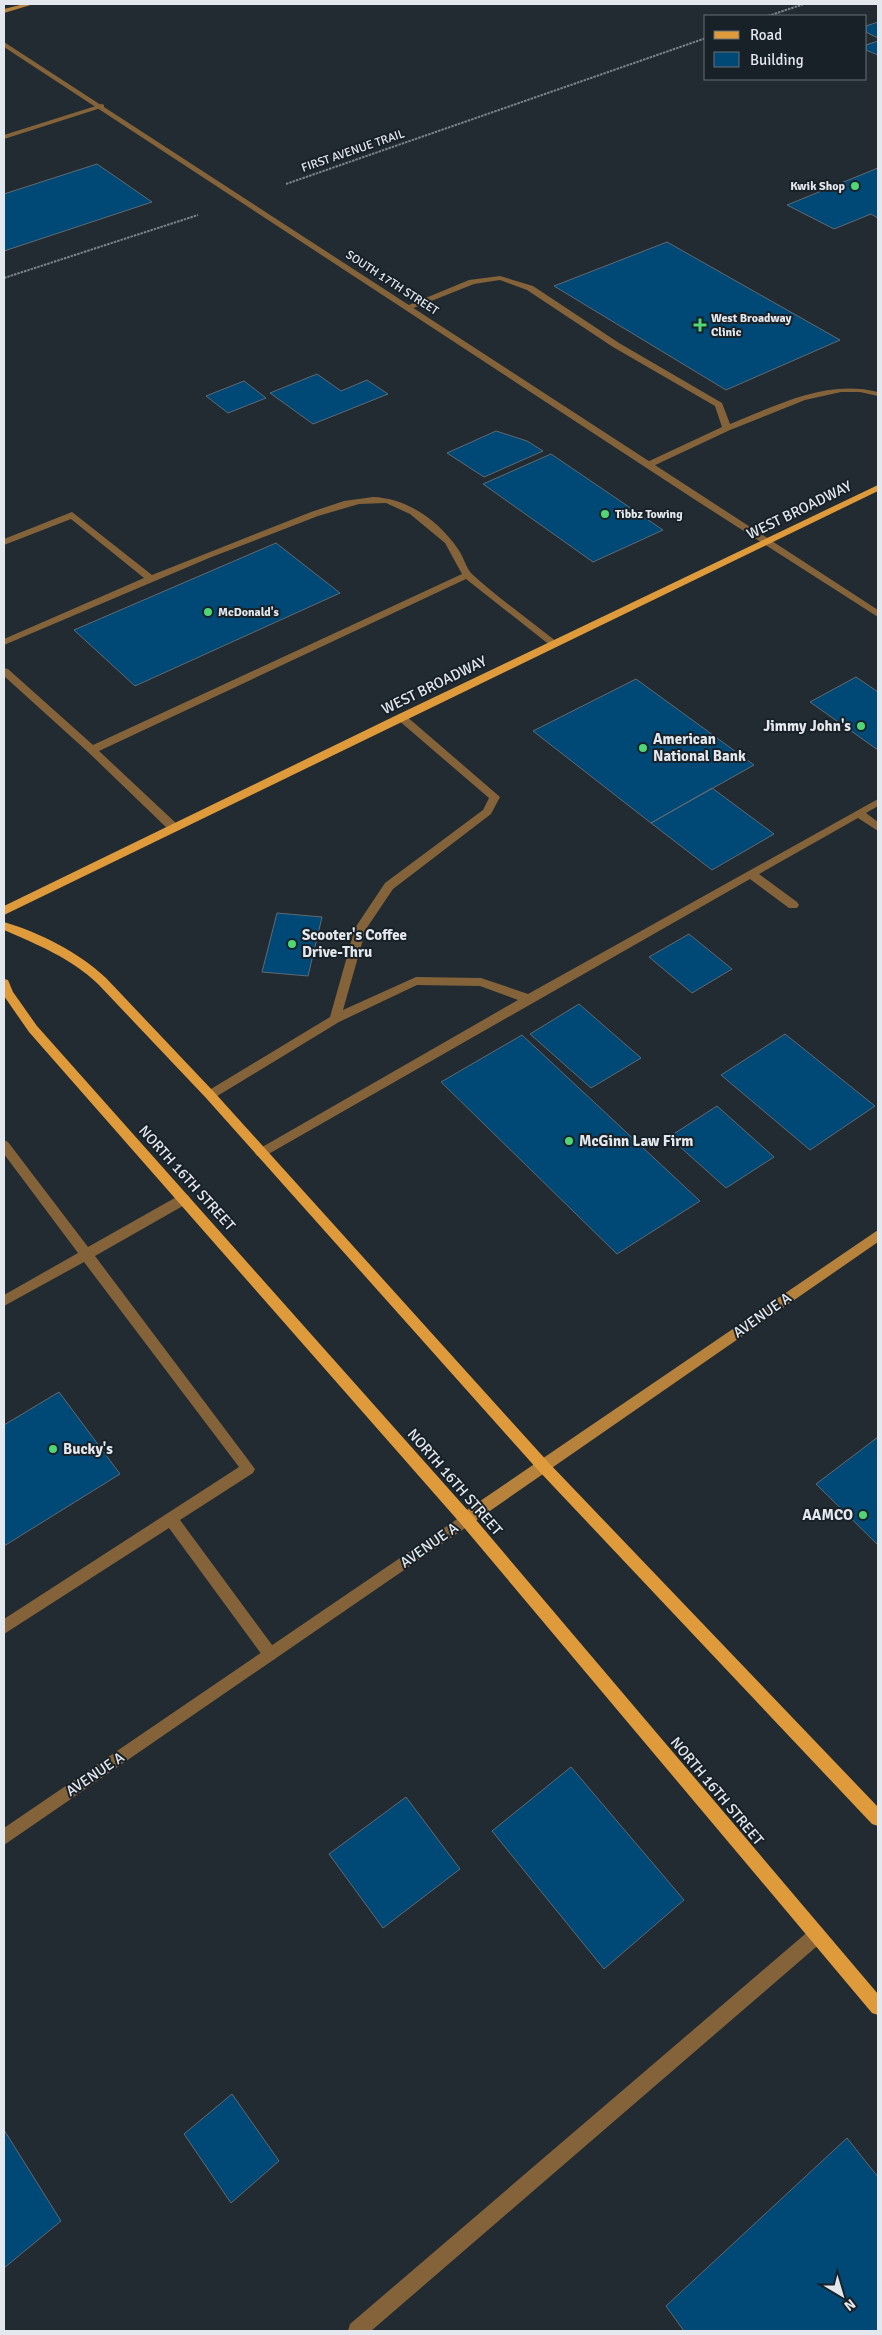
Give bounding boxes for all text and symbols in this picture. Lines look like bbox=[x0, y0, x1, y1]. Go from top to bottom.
legend bbox=[704, 15, 867, 80]
text: Road bbox=[750, 26, 782, 44]
text: Building bbox=[750, 51, 804, 69]
street label: FIRST AVENUE TRAIL bbox=[299, 126, 407, 176]
place label: Kwik Shop bbox=[790, 179, 846, 194]
marker: Kwik Shop bbox=[849, 180, 861, 192]
street label: SOUTH 17TH STREET bbox=[343, 247, 441, 319]
place label: West Broadway Clinic bbox=[711, 311, 792, 340]
marker: West Broadway Clinic bbox=[693, 318, 707, 332]
street label: WEST BROADWAY bbox=[744, 477, 855, 543]
place label: Tibbz Towing bbox=[615, 507, 683, 522]
marker: Tibbz Towing bbox=[599, 508, 611, 520]
place label: McDonald's bbox=[218, 605, 280, 620]
marker: McDonald's bbox=[202, 606, 214, 618]
street label: WEST BROADWAY bbox=[379, 652, 490, 718]
place label: Jimmy John's bbox=[763, 717, 851, 735]
marker: Jimmy John's bbox=[855, 720, 867, 732]
place label: American National Bank bbox=[653, 730, 746, 765]
marker: American National Bank bbox=[637, 742, 649, 754]
place label: Scooter's Coffee Drive-Thru bbox=[302, 926, 407, 961]
marker: Scooter's Coffee Drive-Thru bbox=[286, 938, 298, 950]
street label: NORTH 16TH STREET bbox=[135, 1122, 239, 1235]
place label: McGinn Law Firm bbox=[579, 1132, 693, 1150]
marker: McGinn Law Firm bbox=[563, 1135, 575, 1147]
street label: AVENUE A bbox=[730, 1288, 794, 1342]
street label: NORTH 16TH STREET bbox=[404, 1425, 507, 1539]
place label: Bucky's bbox=[63, 1440, 113, 1458]
marker: Bucky's bbox=[47, 1443, 59, 1455]
place label: AAMCO bbox=[802, 1506, 853, 1524]
marker: AAMCO bbox=[857, 1509, 869, 1521]
street label: AVENUE A bbox=[397, 1518, 461, 1572]
street label: NORTH 16TH STREET bbox=[667, 1733, 768, 1849]
street label: AVENUE A bbox=[62, 1748, 128, 1800]
north arrow bbox=[817, 2270, 867, 2320]
text: N bbox=[841, 2295, 859, 2315]

